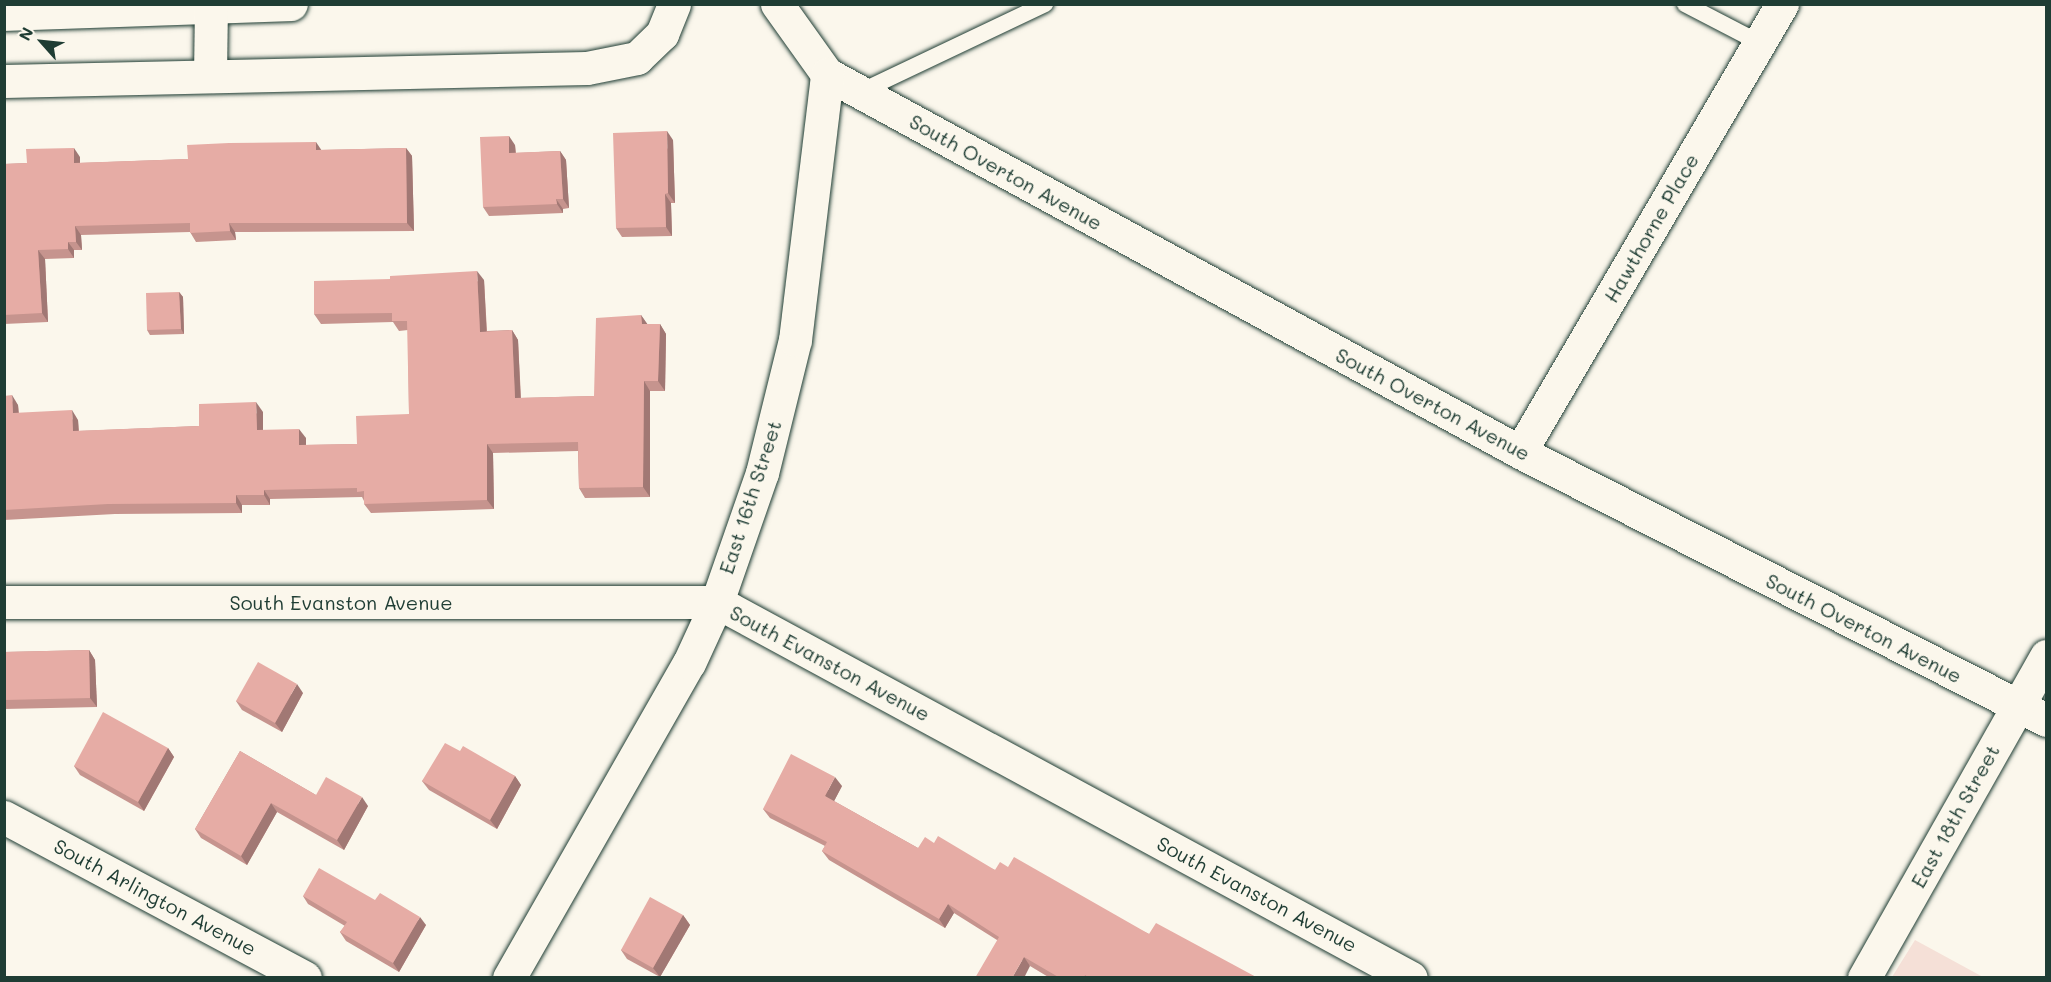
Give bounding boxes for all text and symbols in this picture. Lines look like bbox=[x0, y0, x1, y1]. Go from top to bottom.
north arrow bbox=[12, 12, 72, 72]
text: N bbox=[13, 23, 38, 44]
street label: South Overton Avenue bbox=[905, 109, 1107, 235]
street label: Hawthorne Place bbox=[1599, 149, 1703, 307]
street label: South Overton Avenue bbox=[1332, 343, 1534, 465]
street label: East 16th Street bbox=[714, 417, 786, 577]
street label: South Overton Avenue bbox=[1762, 568, 1966, 688]
street label: South Evanston Avenue bbox=[229, 590, 453, 614]
street label: South Evanston Avenue bbox=[726, 600, 934, 726]
street label: East 18th Street bbox=[1906, 740, 2004, 892]
street label: South Evanston Avenue bbox=[1153, 831, 1361, 957]
street label: South Arlington Avenue bbox=[50, 833, 260, 961]

